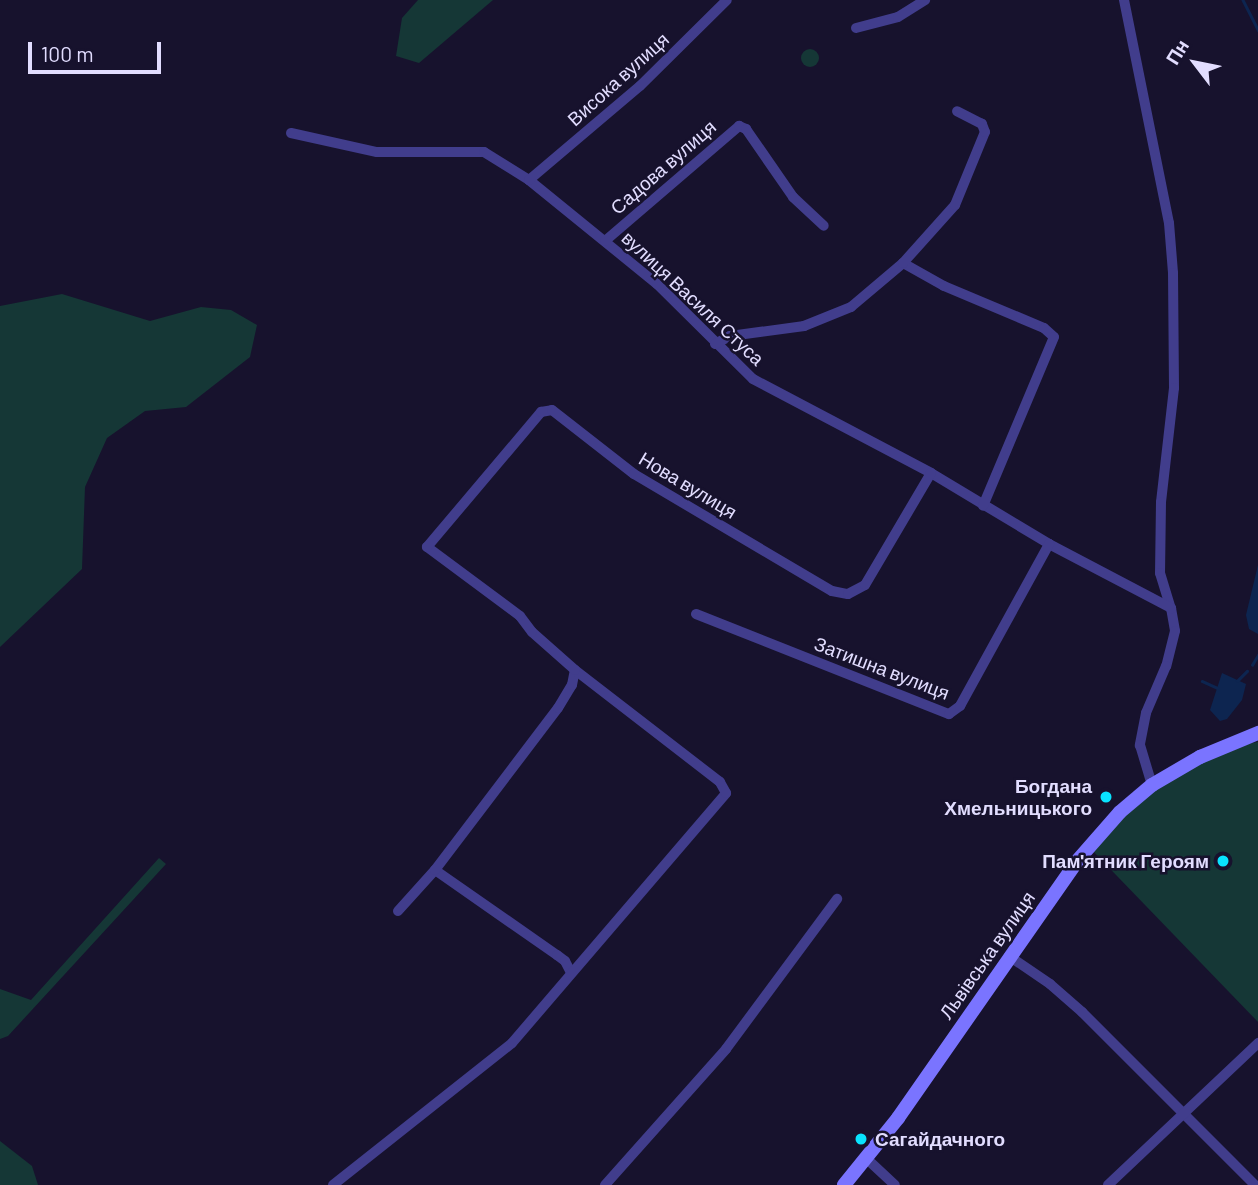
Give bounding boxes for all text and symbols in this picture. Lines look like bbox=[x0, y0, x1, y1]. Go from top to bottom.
scale bar bbox=[32, 28, 164, 72]
street label: Висока вулиця bbox=[563, 28, 673, 130]
north arrow bbox=[1160, 28, 1230, 98]
text: Пн bbox=[1160, 35, 1193, 68]
text: 100 m bbox=[41, 41, 94, 66]
street label: Садова вулиця bbox=[606, 115, 720, 219]
street label: вулиця Василя Стуса bbox=[617, 226, 769, 370]
street label: Нова вулиця bbox=[635, 447, 741, 523]
street label: Затишна вулиця bbox=[811, 632, 953, 704]
place label: Богдана Хмельницького bbox=[944, 775, 1092, 819]
marker: Богдана Хмельницького bbox=[1098, 789, 1114, 805]
place label: Пам'ятник Героям bbox=[1042, 850, 1209, 872]
marker: Пам'ятник Героям bbox=[1215, 853, 1231, 869]
street label: Львівська вулиця bbox=[934, 887, 1040, 1023]
place label: Сагайдачного bbox=[875, 1128, 1005, 1150]
marker: Сагайдачного bbox=[853, 1131, 869, 1147]

